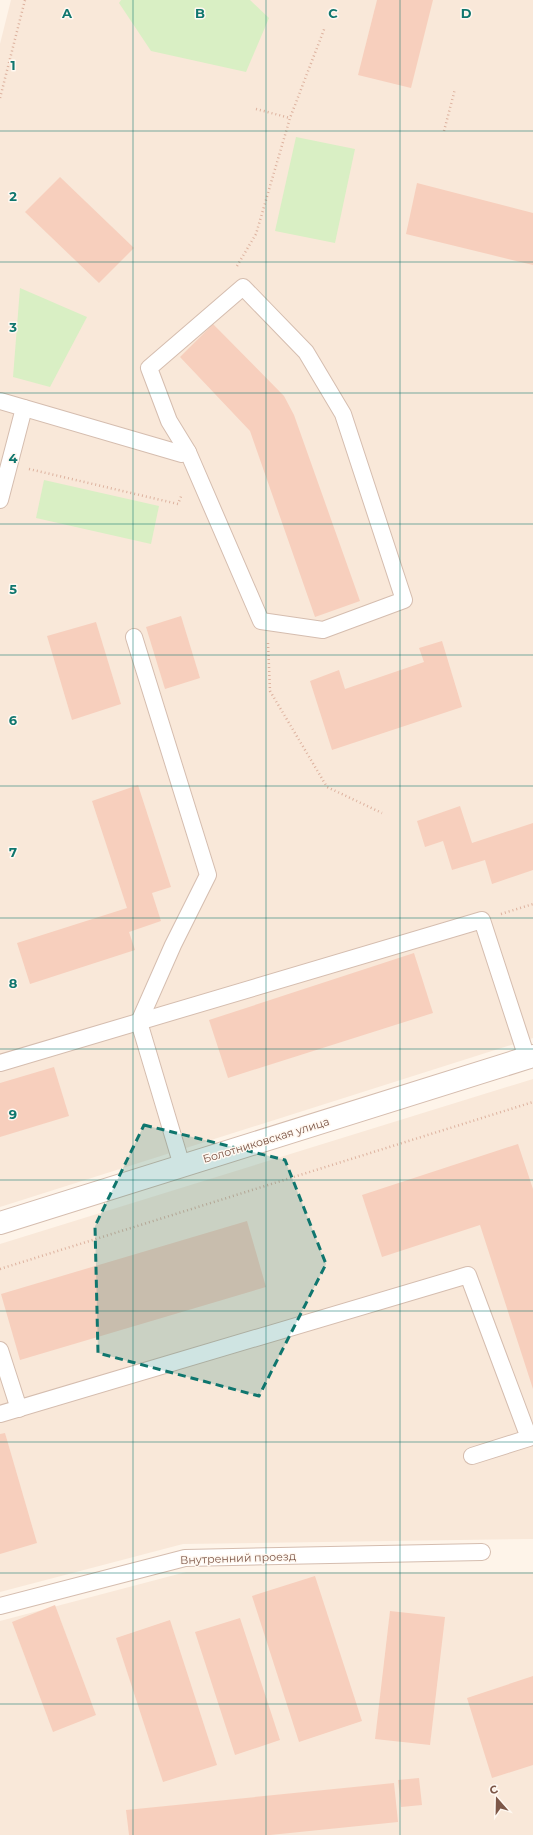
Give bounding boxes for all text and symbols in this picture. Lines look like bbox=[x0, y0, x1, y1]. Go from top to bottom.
text: A bbox=[61, 5, 73, 21]
text: B bbox=[195, 5, 205, 21]
text: C bbox=[328, 5, 338, 21]
text: D bbox=[461, 5, 472, 21]
text: 1 bbox=[10, 57, 16, 73]
text: 2 bbox=[9, 188, 17, 204]
text: 3 bbox=[8, 319, 17, 335]
text: 4 bbox=[9, 450, 18, 466]
text: 5 bbox=[9, 581, 17, 597]
text: 6 bbox=[9, 712, 18, 728]
text: 7 bbox=[9, 844, 17, 860]
text: 8 bbox=[9, 975, 18, 991]
text: 9 bbox=[9, 1106, 17, 1122]
street label: Болотниковская улица bbox=[201, 1114, 331, 1166]
street label: Внутренний проезд bbox=[180, 1549, 296, 1567]
north arrow bbox=[477, 1779, 517, 1819]
text: С bbox=[487, 1782, 500, 1798]

